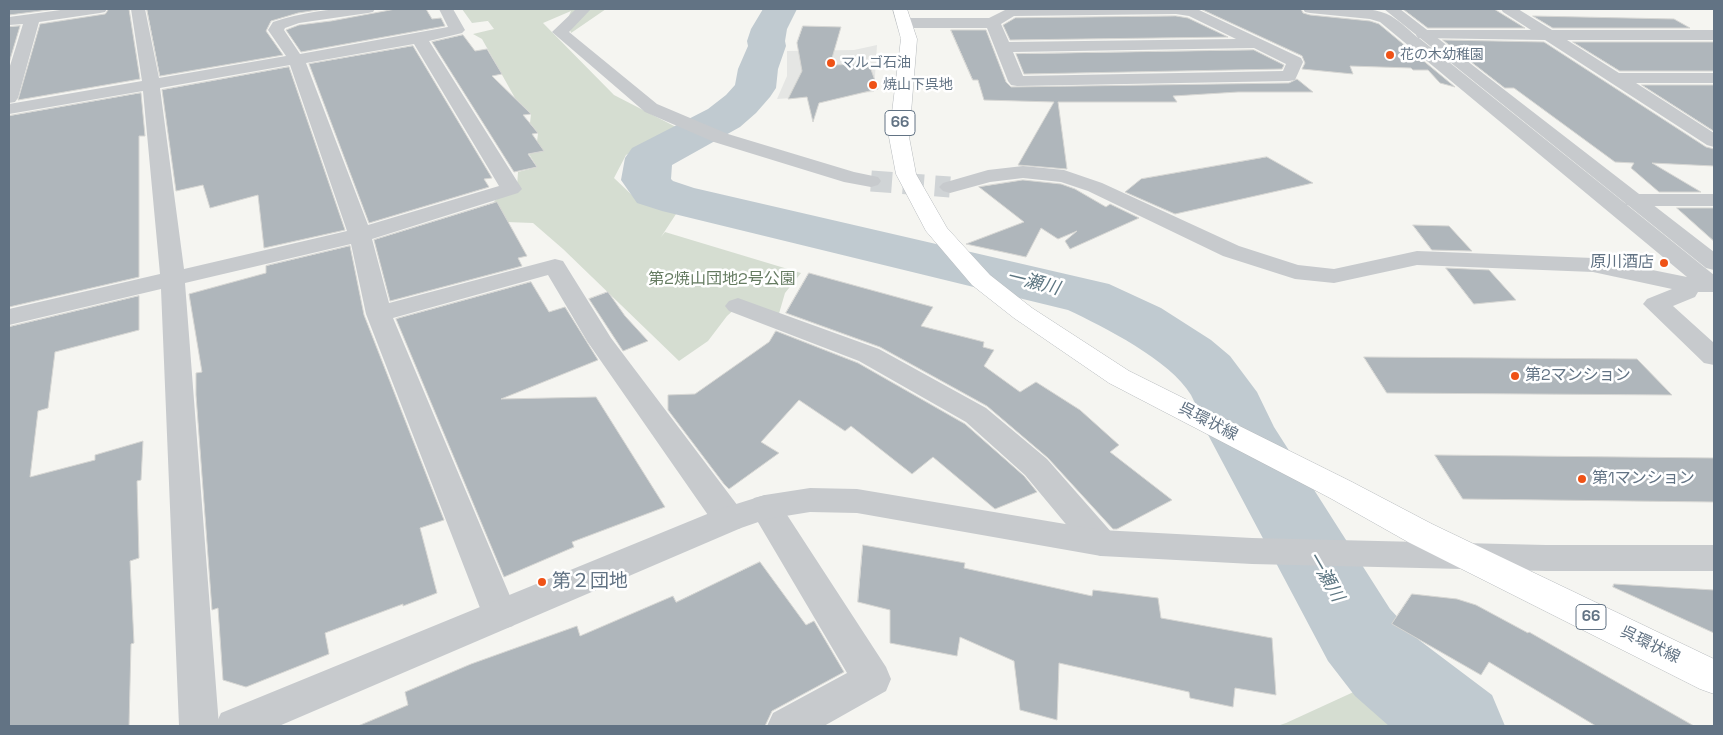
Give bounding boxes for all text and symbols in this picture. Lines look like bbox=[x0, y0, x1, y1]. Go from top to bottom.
place label: 花の木幼稚園 bbox=[1400, 47, 1484, 63]
marker: 花の木幼稚園 bbox=[1384, 49, 1396, 61]
place label: マルゴ石油 bbox=[841, 55, 911, 71]
marker: マルゴ石油 bbox=[825, 57, 837, 69]
place label: 焼山下呉地 bbox=[883, 77, 953, 93]
marker: 焼山下呉地 bbox=[867, 79, 879, 91]
road number: 66 bbox=[885, 110, 915, 136]
place label: 原川酒店 bbox=[1590, 253, 1654, 273]
marker: 原川酒店 bbox=[1658, 257, 1670, 269]
water label: 一瀬川 bbox=[1004, 266, 1062, 300]
park label: 第2焼山団地2号公園 bbox=[648, 270, 796, 290]
place label: 第2マンション bbox=[1525, 366, 1631, 386]
marker: 第2マンション bbox=[1509, 370, 1521, 382]
street label: 呉環状線 bbox=[1175, 399, 1241, 445]
place label: 第1マンション bbox=[1592, 469, 1695, 489]
marker: 第1マンション bbox=[1576, 473, 1588, 485]
water label: 一瀬川 bbox=[1302, 548, 1348, 606]
place label: 第２団地 bbox=[552, 571, 628, 593]
marker: 第２団地 bbox=[536, 576, 548, 588]
road number: 66 bbox=[1576, 604, 1606, 630]
street label: 呉環状線 bbox=[1617, 622, 1683, 668]

